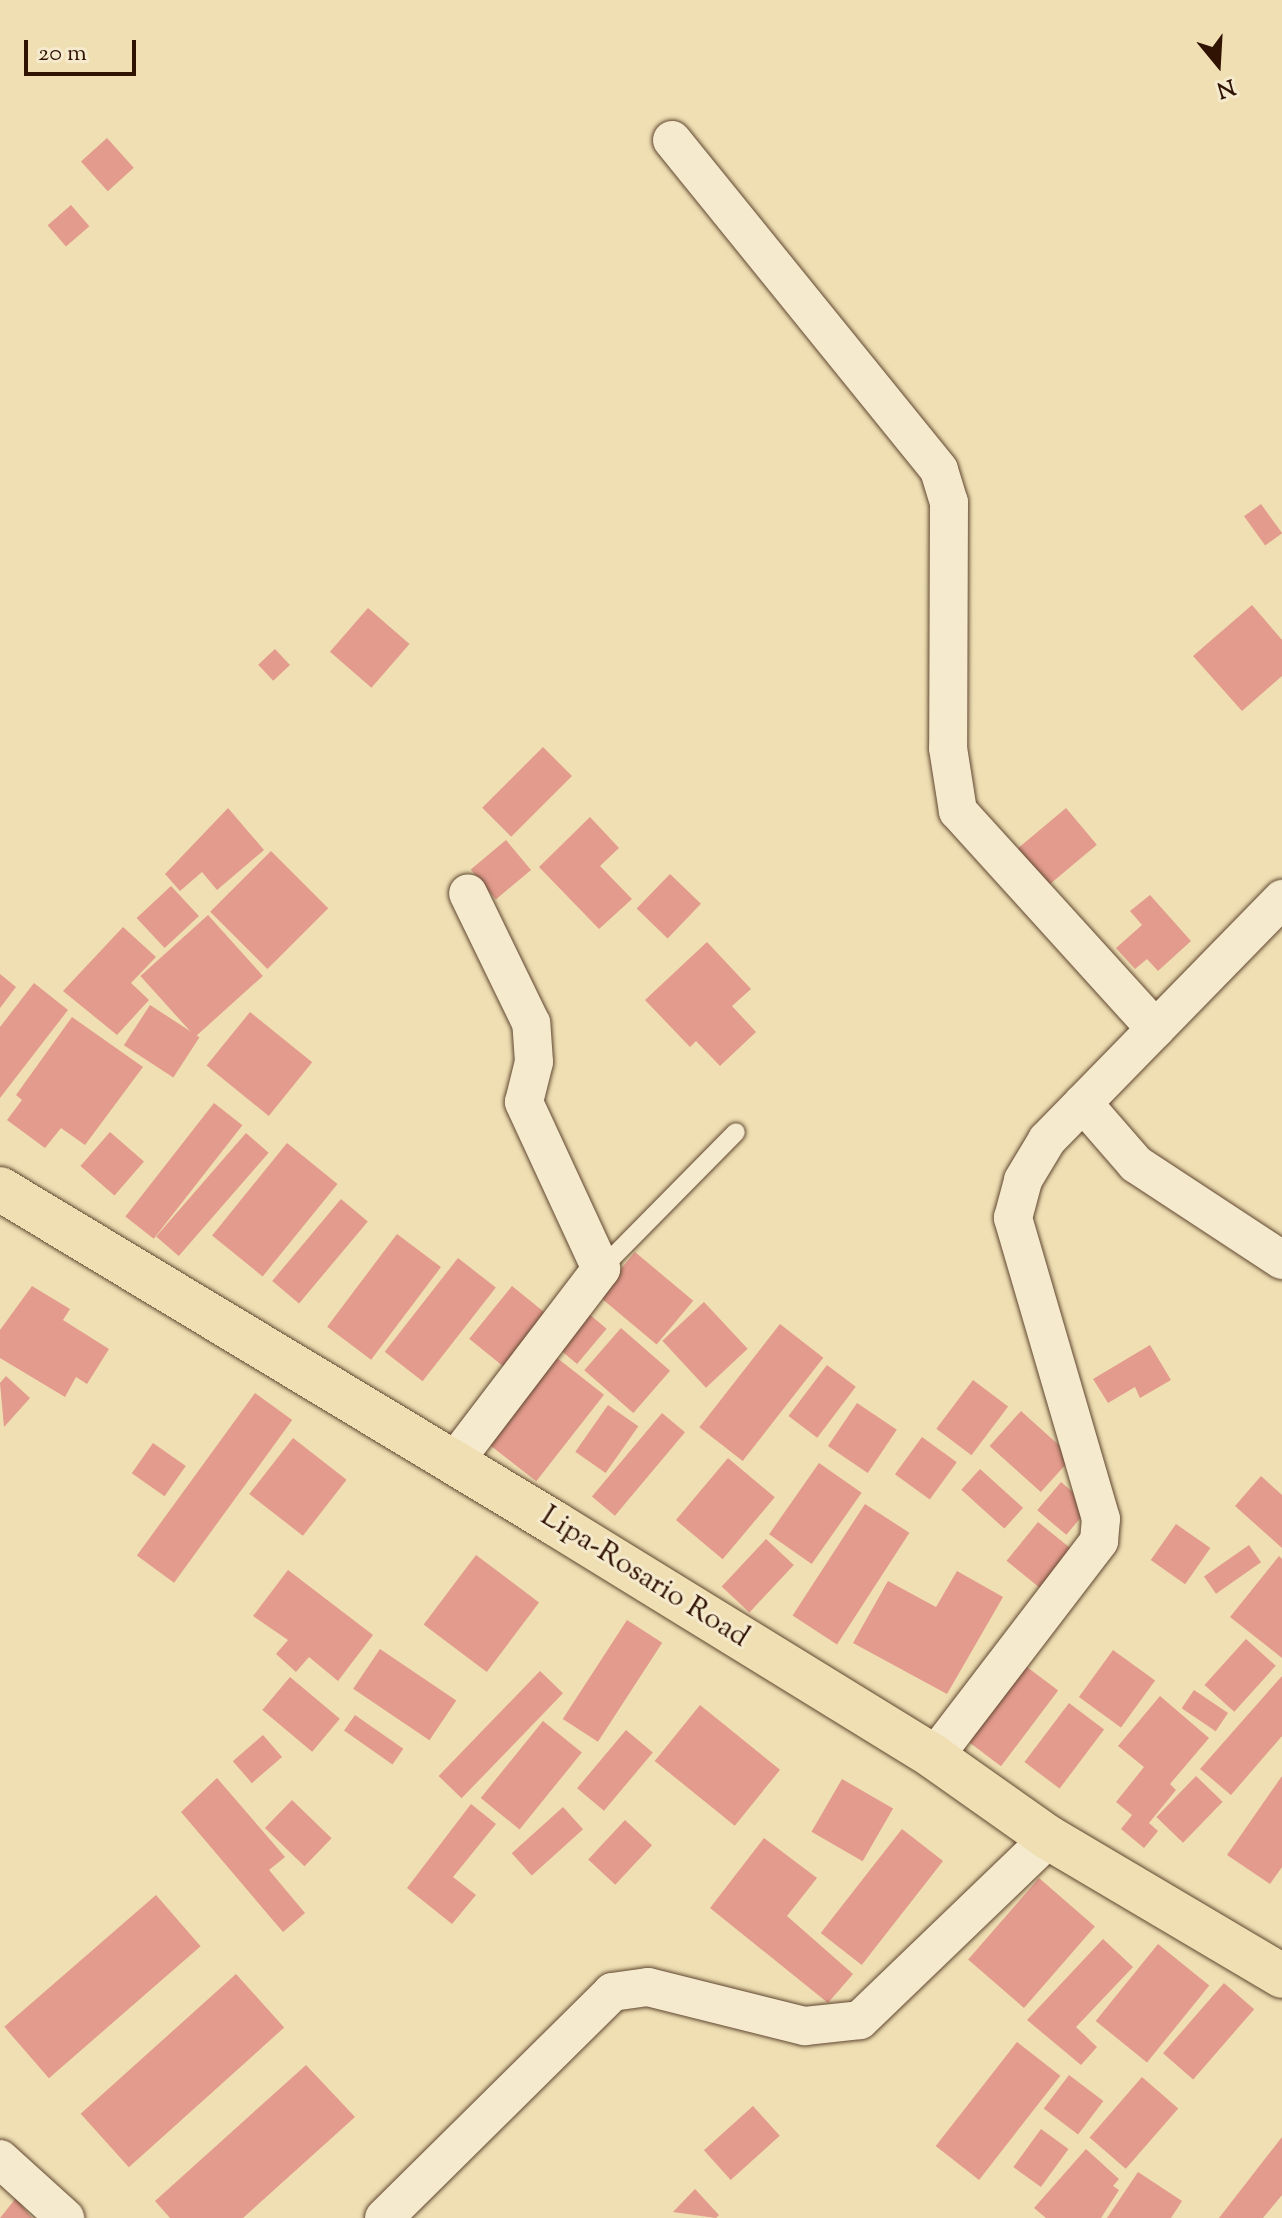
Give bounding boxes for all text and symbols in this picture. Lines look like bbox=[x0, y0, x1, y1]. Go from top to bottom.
scale bar bbox=[28, 24, 140, 74]
north arrow bbox=[1178, 24, 1258, 104]
text: 20 m bbox=[38, 37, 87, 71]
text: N bbox=[1212, 69, 1239, 105]
street label: Lipa-Rosario Road bbox=[533, 1499, 755, 1657]

